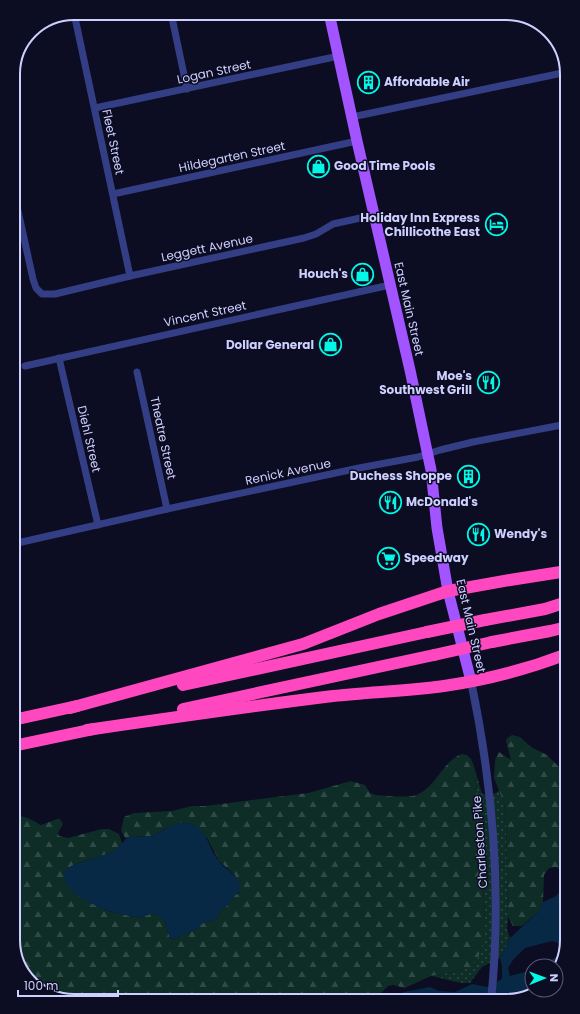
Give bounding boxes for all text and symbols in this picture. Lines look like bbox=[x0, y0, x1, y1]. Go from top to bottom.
street label: Logan Street bbox=[175, 55, 252, 88]
building icon: Affordable Air bbox=[355, 69, 381, 95]
place label: Affordable Air bbox=[384, 73, 470, 90]
street label: Fleet Street bbox=[98, 108, 129, 176]
street label: Hildegarten Street bbox=[177, 137, 287, 176]
shop icon: Good Time Pools bbox=[305, 153, 331, 179]
place label: Good Time Pools bbox=[334, 157, 436, 174]
place label: Holiday Inn Express Chillicothe East bbox=[360, 209, 480, 240]
hotel icon: Holiday Inn Express Chillicothe East bbox=[483, 212, 509, 238]
street label: Leggett Avenue bbox=[159, 229, 254, 266]
street label: East Main Street bbox=[390, 260, 429, 357]
shop icon: Houch's bbox=[350, 261, 376, 287]
place label: Houch's bbox=[299, 265, 348, 282]
street label: Vincent Street bbox=[162, 296, 248, 331]
shop icon: Dollar General bbox=[317, 332, 343, 358]
place label: Dollar General bbox=[226, 336, 314, 353]
place label: Moe's Southwest Grill bbox=[379, 367, 472, 398]
restaurant icon: Moe's Southwest Grill bbox=[475, 370, 501, 396]
street label: Theatre Street bbox=[146, 395, 181, 481]
street label: Diehl Street bbox=[74, 404, 105, 474]
street label: Renick Avenue bbox=[244, 454, 332, 489]
building icon: Duchess Shoppe bbox=[455, 463, 481, 489]
place label: Duchess Shoppe bbox=[350, 467, 453, 484]
restaurant icon: McDonald's bbox=[377, 489, 403, 515]
place label: McDonald's bbox=[406, 493, 478, 510]
restaurant icon: Wendy's bbox=[465, 521, 491, 547]
place label: Wendy's bbox=[494, 525, 547, 542]
supermarket icon: Speedway bbox=[375, 545, 401, 571]
place label: Speedway bbox=[404, 549, 469, 566]
street label: East Main Street bbox=[452, 577, 491, 674]
street label: Charleston Pike bbox=[468, 795, 491, 889]
north arrow bbox=[524, 958, 564, 998]
scale bar bbox=[18, 972, 118, 998]
text: N bbox=[546, 974, 562, 982]
text: 100 m bbox=[24, 977, 58, 994]

